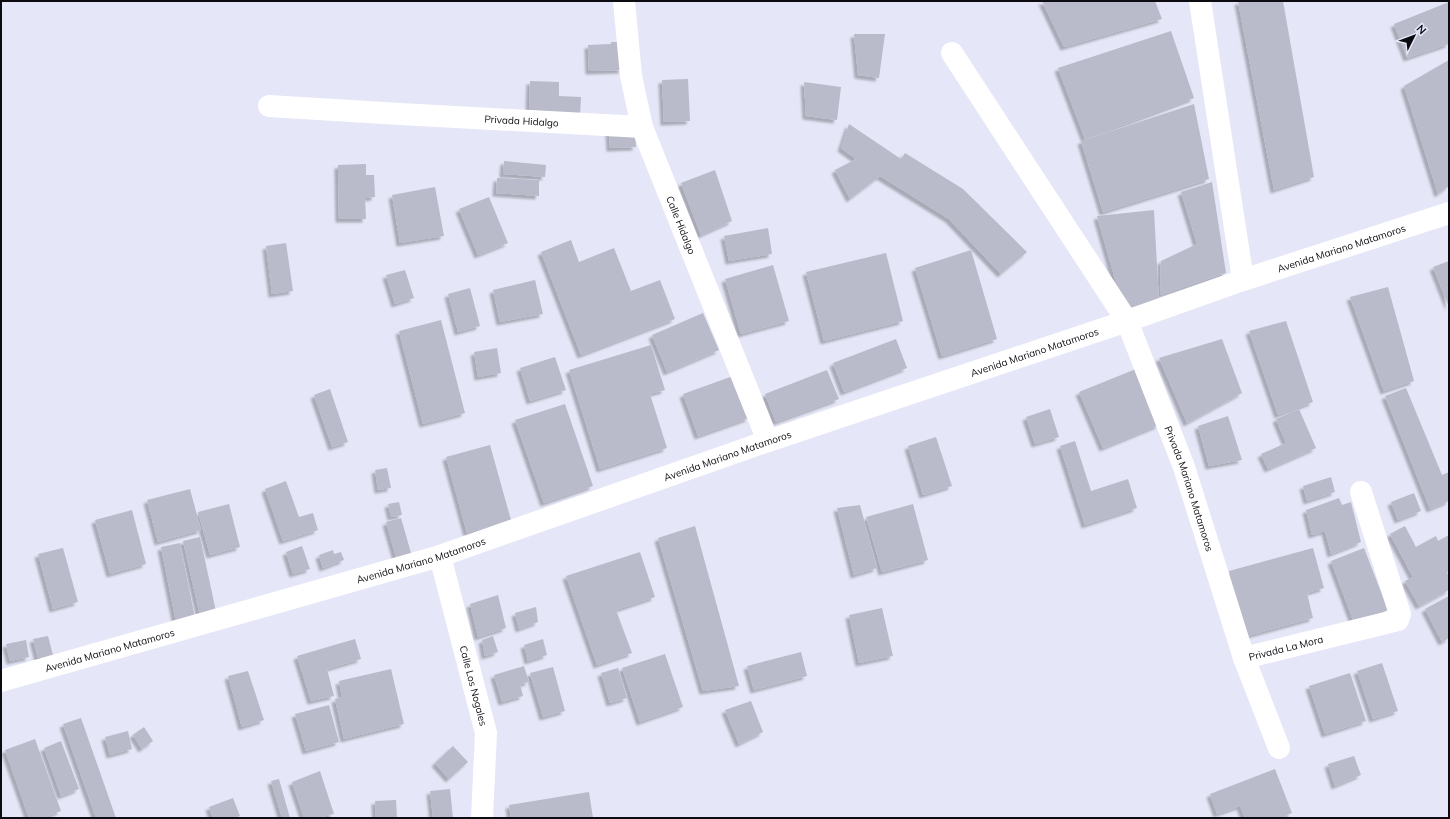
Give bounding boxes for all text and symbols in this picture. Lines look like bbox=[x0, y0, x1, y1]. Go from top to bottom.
north arrow bbox=[1394, 16, 1434, 56]
text: N bbox=[1413, 22, 1429, 37]
street label: Privada Hidalgo bbox=[484, 113, 559, 130]
street label: Calle Hidalgo bbox=[663, 194, 698, 256]
street label: Avenida Mariano Matamoros bbox=[1276, 222, 1407, 275]
street label: Avenida Mariano Matamoros bbox=[969, 325, 1100, 380]
street label: Privada Mariano Matamoros bbox=[1162, 424, 1216, 553]
street label: Avenida Mariano Matamoros bbox=[662, 428, 793, 484]
street label: Avenida Mariano Matamoros bbox=[355, 535, 487, 586]
street label: Avenida Mariano Matamoros bbox=[43, 626, 176, 675]
street label: Privada La Mora bbox=[1247, 633, 1324, 664]
street label: Calle Los Nogales bbox=[457, 644, 490, 727]

